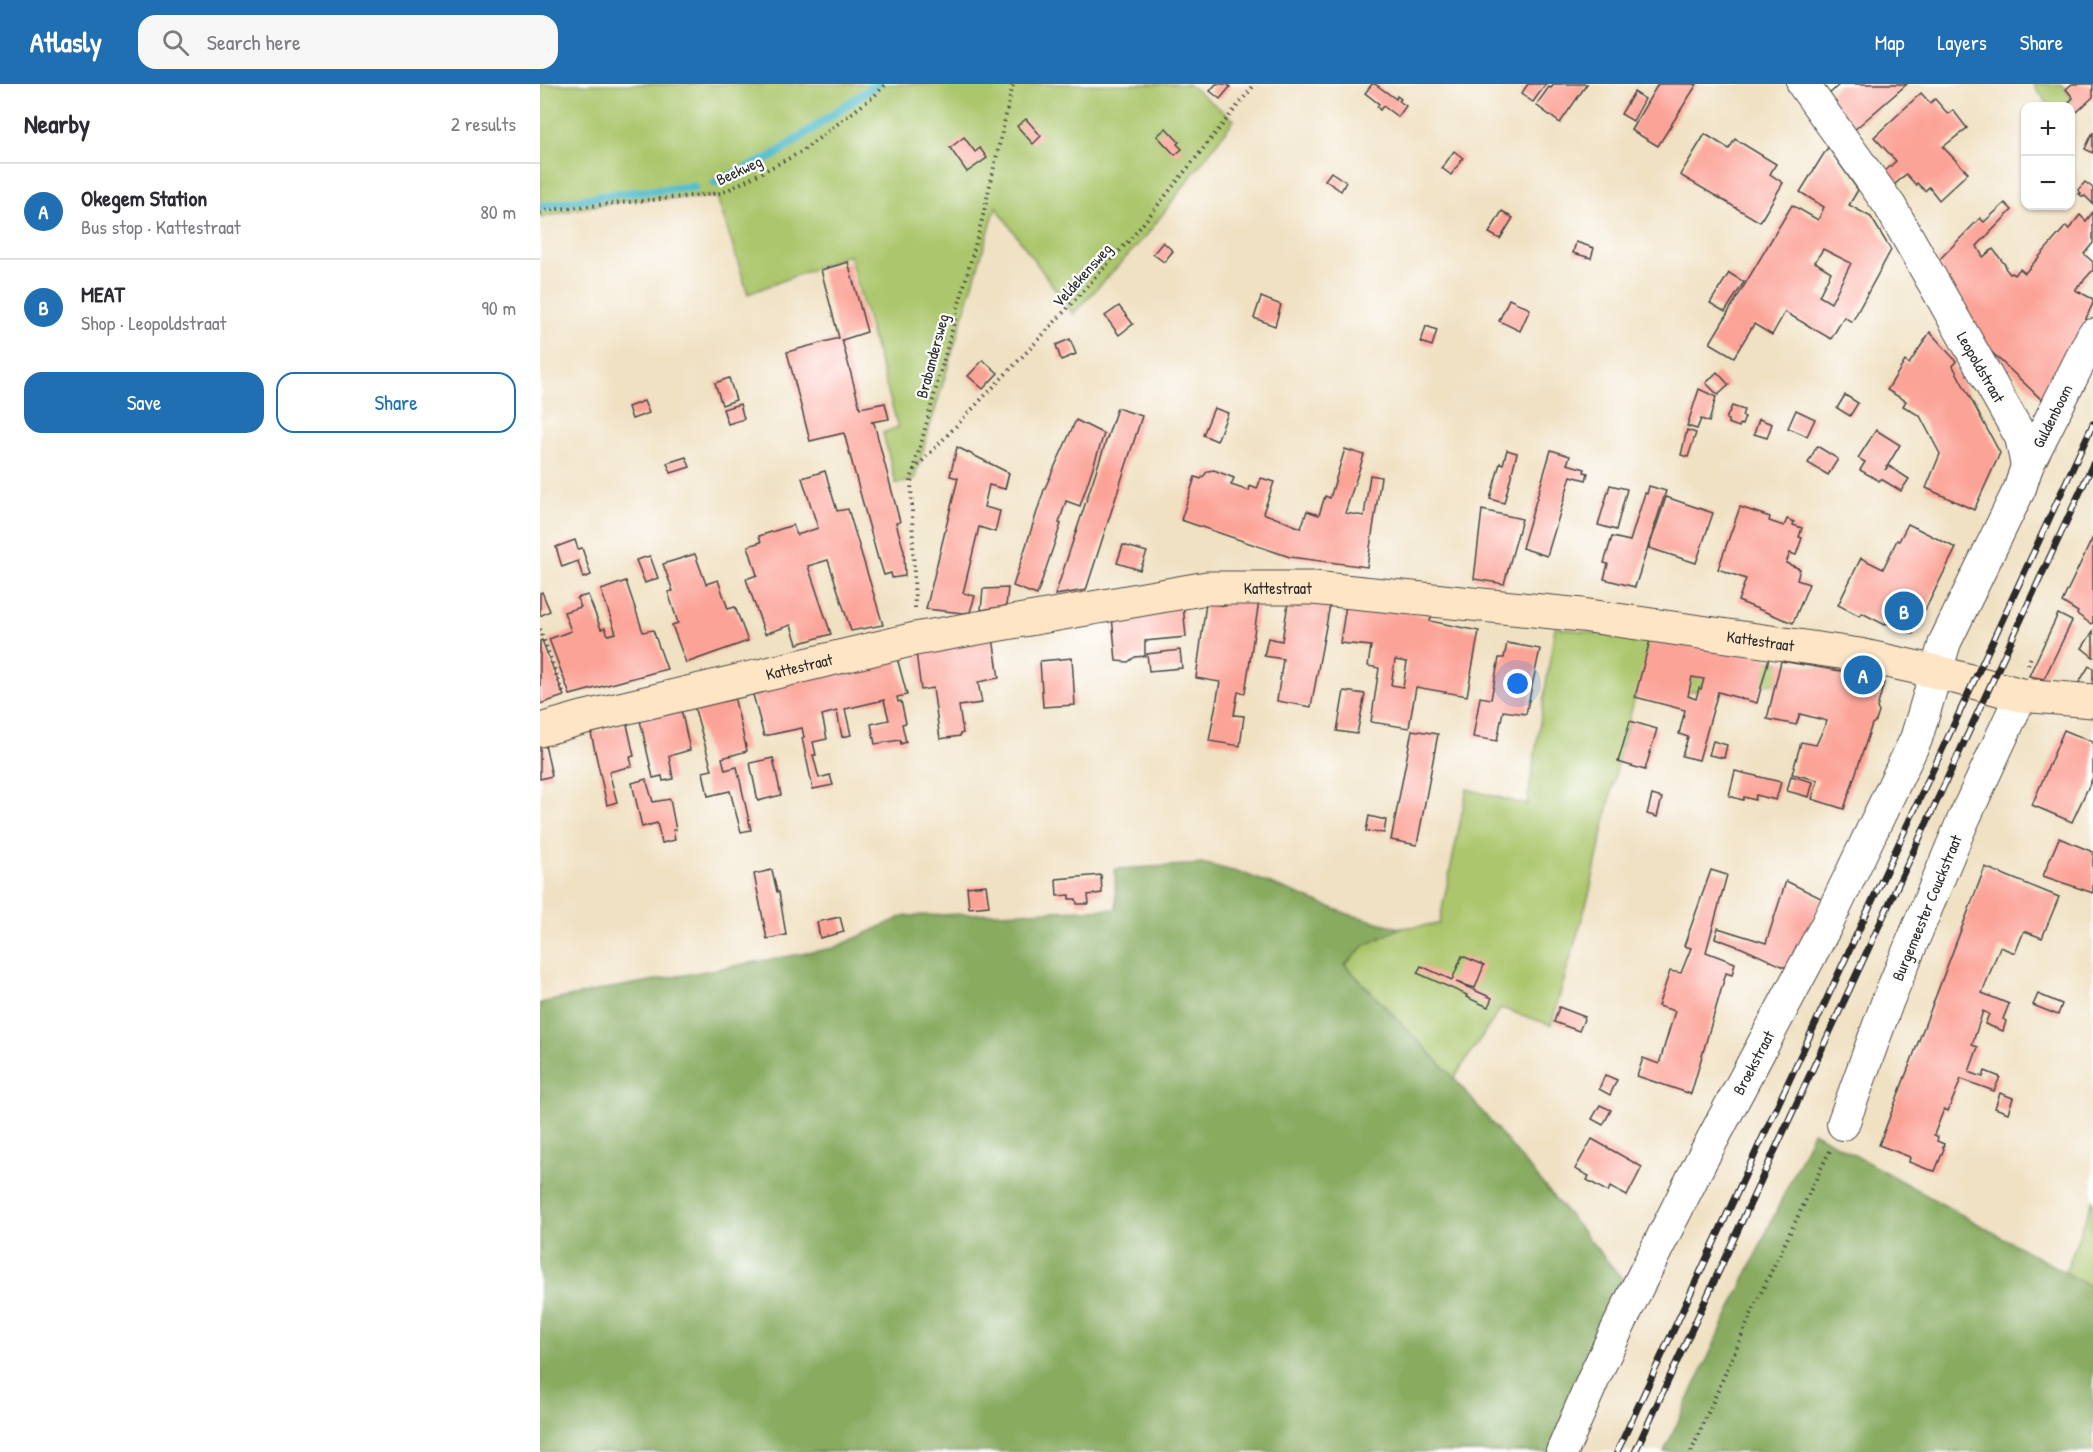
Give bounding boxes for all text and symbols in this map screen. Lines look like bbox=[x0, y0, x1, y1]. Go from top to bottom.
search box bbox=[138, 15, 558, 69]
text: Atlasly bbox=[30, 23, 102, 61]
icon: search bbox=[159, 26, 192, 59]
text: Search here bbox=[207, 27, 301, 57]
text: Map bbox=[1875, 28, 1904, 57]
text: Layers bbox=[1937, 28, 1987, 57]
text: Share bbox=[2020, 28, 2063, 57]
map controls bbox=[2021, 102, 2075, 210]
button: + bbox=[2021, 102, 2075, 156]
text: Nearby bbox=[24, 106, 90, 141]
text: 2 results bbox=[451, 110, 516, 137]
street label: Beekweg bbox=[712, 150, 766, 190]
button: − bbox=[2021, 156, 2075, 210]
text: Okegem Station bbox=[81, 183, 207, 213]
text: A bbox=[39, 198, 48, 225]
text: 80 m bbox=[480, 198, 516, 225]
text: Bus stop · Kattestraat bbox=[81, 213, 241, 240]
street label: Veldekensweg bbox=[1047, 238, 1117, 312]
text: MEAT bbox=[81, 279, 125, 309]
text: B bbox=[38, 294, 49, 321]
text: 90 m bbox=[482, 294, 516, 321]
text: Shop · Leopoldstraat bbox=[81, 309, 226, 336]
street label: Brabandersweg bbox=[910, 311, 954, 401]
street label: Leopoldstraat bbox=[1952, 328, 2010, 407]
button: Save bbox=[24, 372, 264, 433]
button: Share bbox=[276, 372, 516, 433]
street label: Guldenboom bbox=[2027, 380, 2078, 452]
street label: Kattestraat bbox=[1244, 577, 1312, 599]
pin: B bbox=[1884, 588, 1924, 634]
street label: Kattestraat bbox=[1725, 625, 1796, 656]
street label: Kattestraat bbox=[764, 648, 835, 685]
pin: A bbox=[1844, 652, 1882, 698]
your location bbox=[1503, 669, 1532, 698]
street label: Burgemeester Couckstraat bbox=[1886, 831, 1967, 984]
street label: Broekstraat bbox=[1727, 1026, 1780, 1099]

